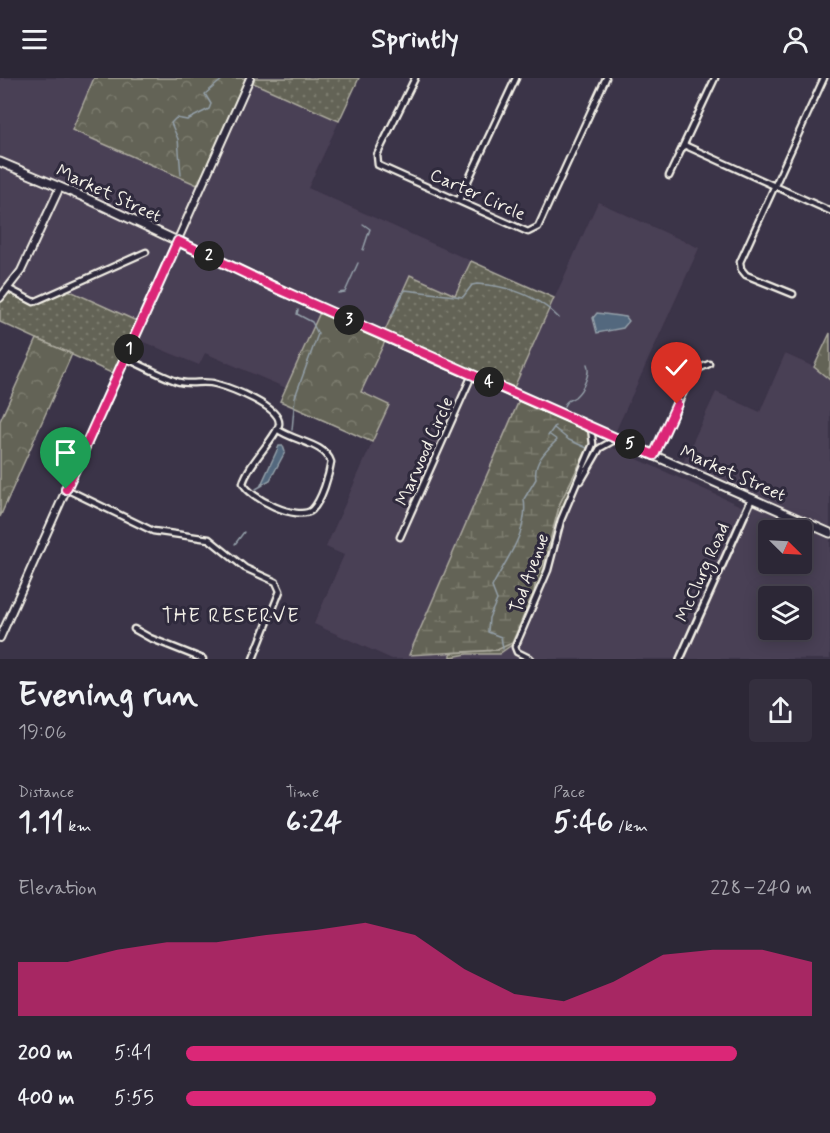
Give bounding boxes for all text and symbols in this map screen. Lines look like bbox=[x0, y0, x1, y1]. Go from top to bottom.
text: Sprintly bbox=[371, 22, 459, 57]
icon: menu bbox=[18, 23, 51, 56]
icon: person bbox=[779, 23, 812, 56]
street label: Market Street bbox=[52, 159, 165, 229]
street label: Carter Circle bbox=[426, 163, 529, 227]
pin: 2 bbox=[194, 241, 224, 271]
text: 2 bbox=[205, 245, 213, 266]
pin: 3 bbox=[334, 305, 364, 335]
text: 3 bbox=[345, 309, 353, 330]
pin: 1 bbox=[114, 334, 144, 364]
text: 1 bbox=[125, 338, 133, 359]
pin bbox=[651, 342, 702, 404]
icon: check bbox=[660, 351, 693, 384]
pin: 4 bbox=[474, 367, 504, 397]
text: 4 bbox=[484, 371, 494, 392]
street label: Marwood Circle bbox=[390, 393, 460, 510]
pin bbox=[40, 427, 91, 489]
pin: 5 bbox=[615, 429, 645, 459]
text: 5 bbox=[625, 433, 635, 454]
icon: arrive bbox=[49, 436, 82, 469]
street label: Market Street bbox=[676, 440, 790, 508]
street label: McClurg Road bbox=[670, 519, 736, 626]
north arrow bbox=[758, 520, 812, 574]
map controls bbox=[758, 520, 812, 640]
street label: Tod Avenue bbox=[504, 530, 555, 616]
button: layers bbox=[758, 586, 812, 640]
district label: THE RESERVE bbox=[162, 603, 300, 630]
text: Evening run bbox=[18, 674, 198, 718]
button: share bbox=[749, 679, 812, 742]
text: 19:06 bbox=[18, 719, 66, 746]
text: Distance bbox=[18, 782, 74, 803]
text: Time bbox=[286, 782, 319, 803]
text: Pace bbox=[553, 782, 585, 803]
text: 1.11 bbox=[18, 803, 64, 842]
text: 6:24 bbox=[286, 803, 342, 842]
text: 5:46 bbox=[553, 803, 613, 842]
text: km bbox=[64, 816, 92, 837]
text: /km bbox=[613, 816, 648, 837]
text: Elevation bbox=[18, 875, 97, 902]
text: 228–240 m bbox=[710, 875, 812, 902]
text: 200 m bbox=[18, 1040, 73, 1067]
text: 5:41 bbox=[114, 1040, 152, 1067]
text: 400 m bbox=[18, 1085, 74, 1112]
text: 5:55 bbox=[114, 1085, 154, 1112]

